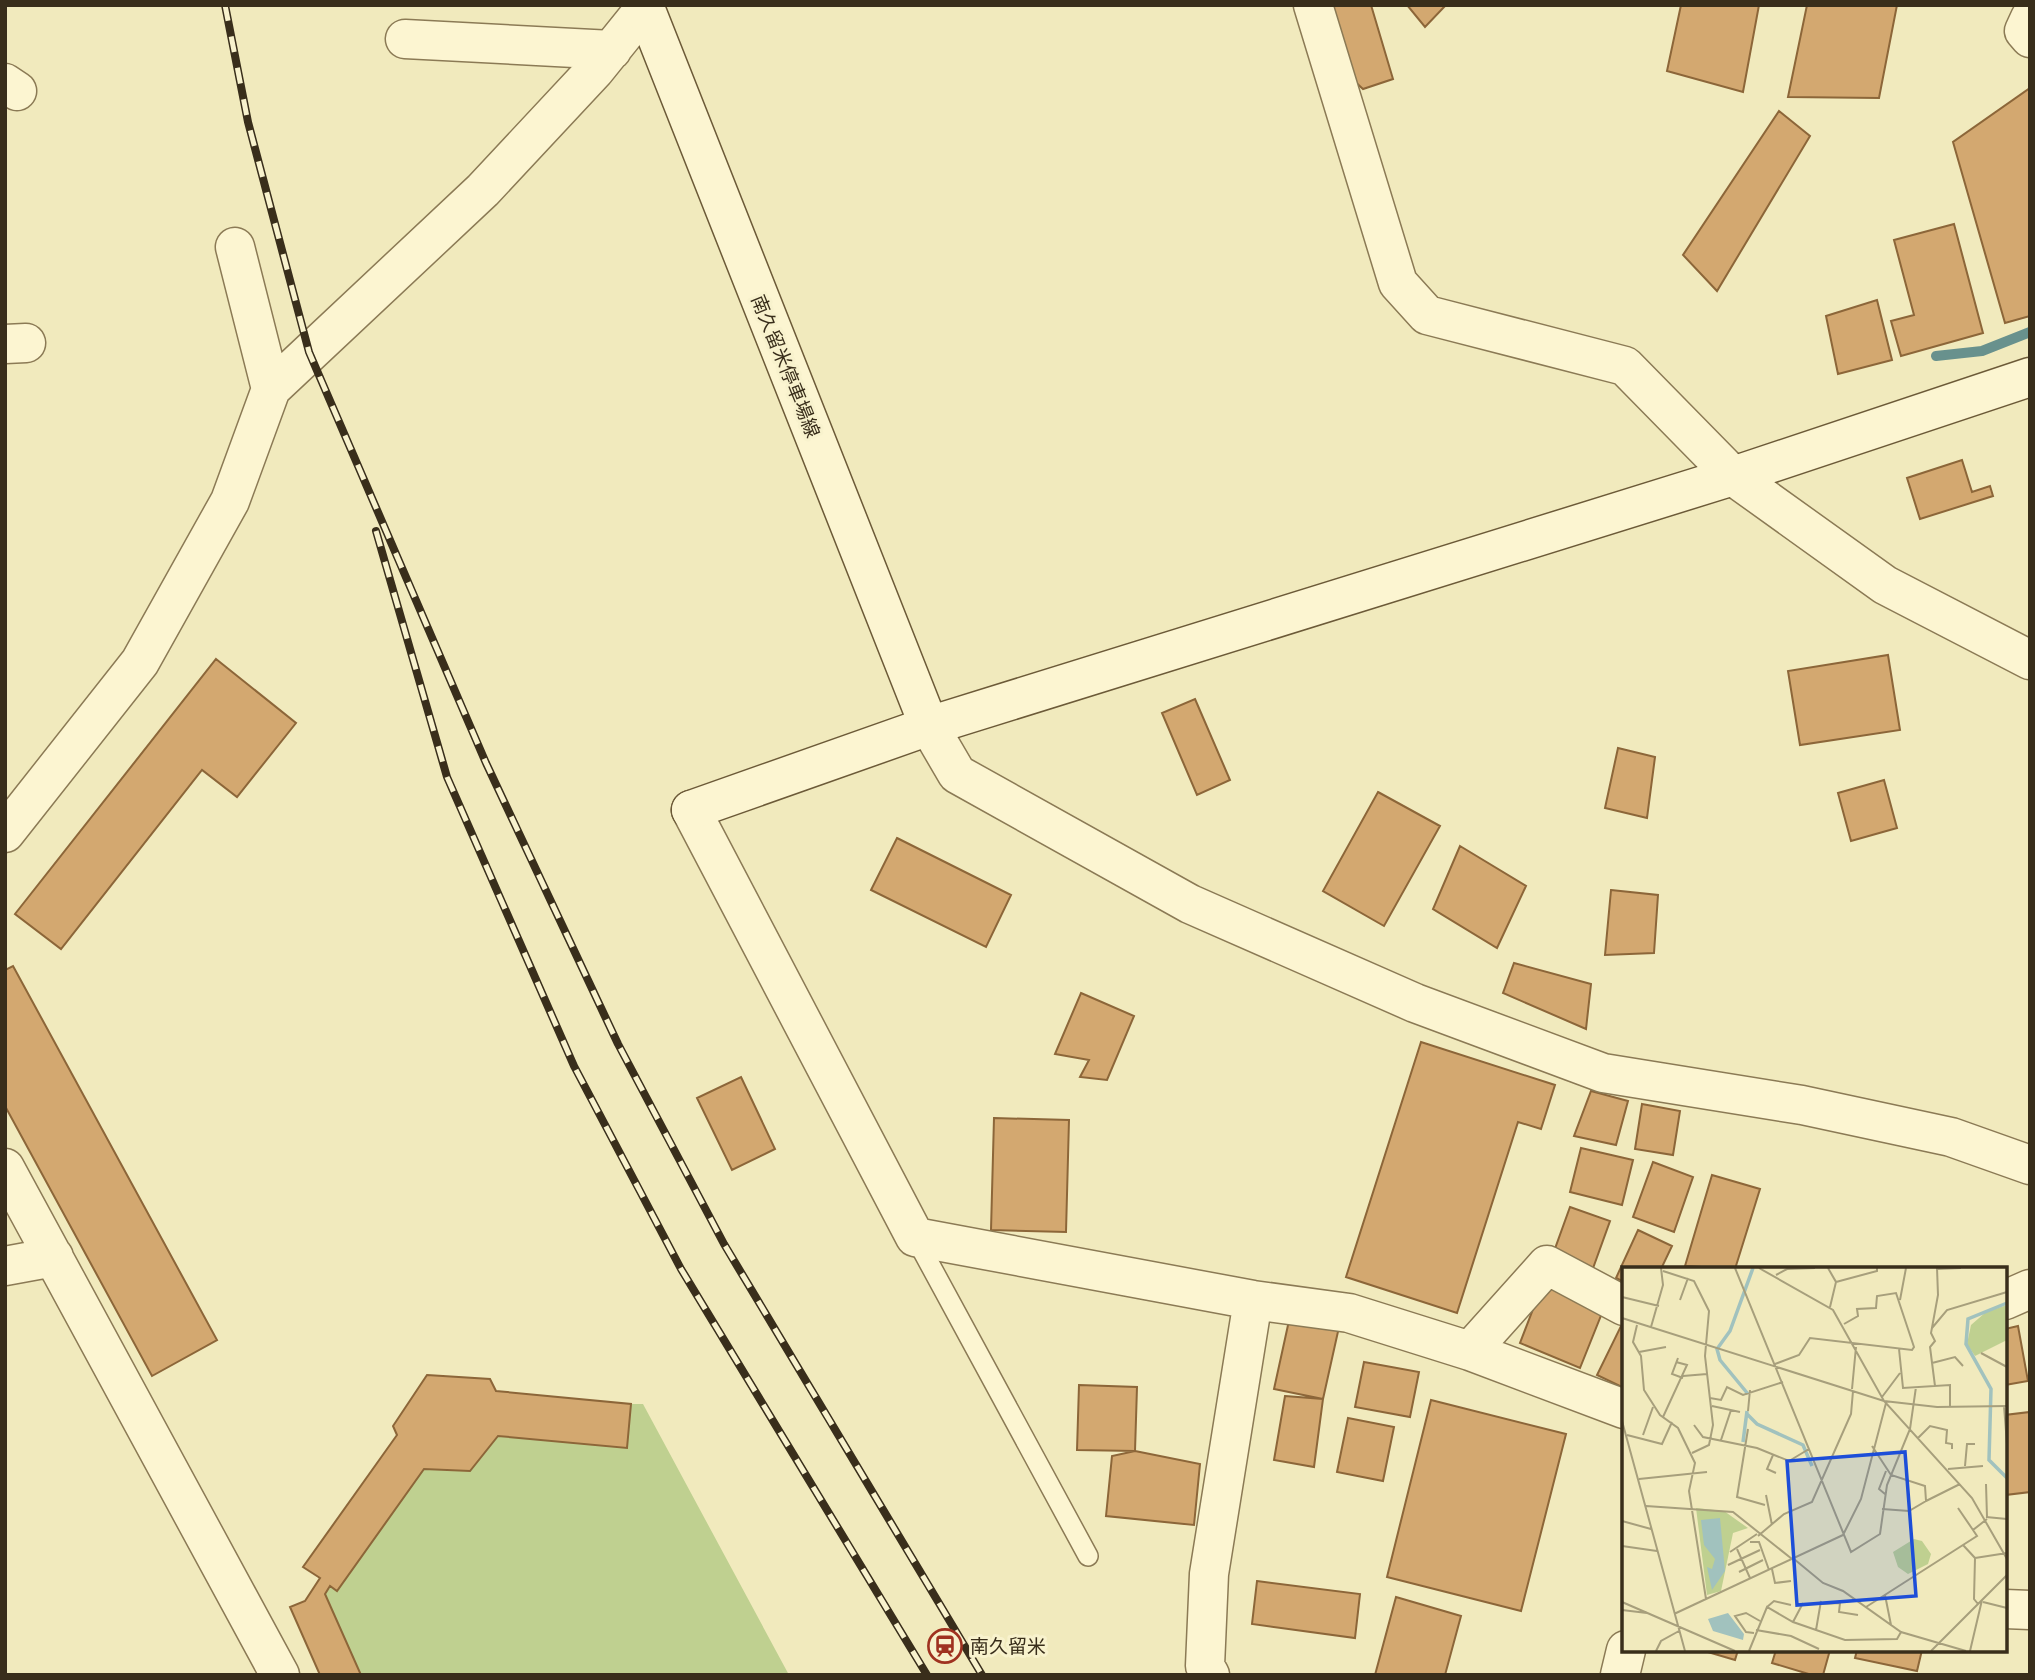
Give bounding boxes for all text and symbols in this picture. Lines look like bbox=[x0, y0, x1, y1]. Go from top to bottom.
street label: 南久留米停車場線 bbox=[746, 291, 826, 441]
inset map bbox=[1622, 1267, 2007, 1652]
station icon: 南久留米 bbox=[926, 1627, 964, 1665]
place label: 南久留米 bbox=[970, 1634, 1046, 1658]

